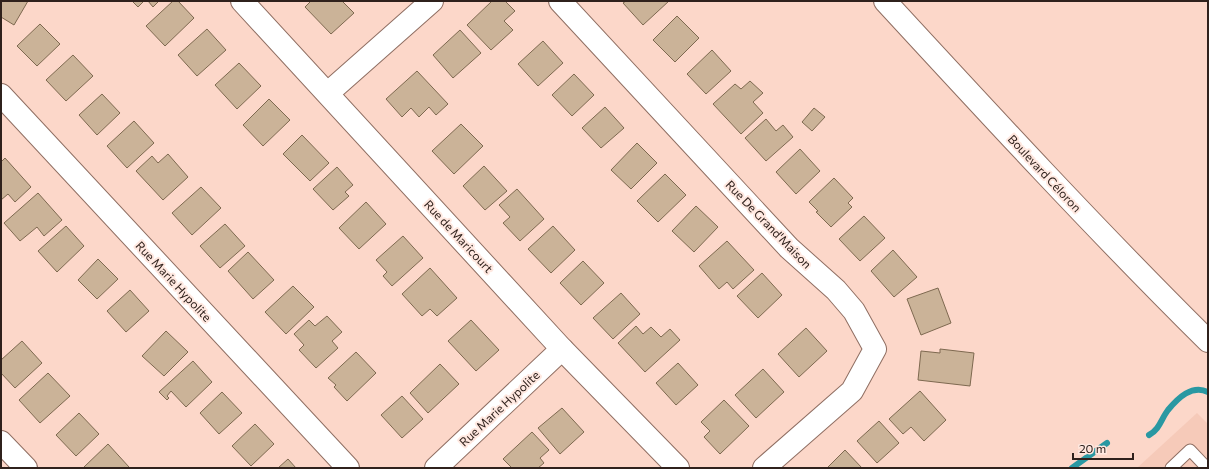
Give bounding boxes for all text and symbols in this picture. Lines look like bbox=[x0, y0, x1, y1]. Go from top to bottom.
street label: Boulevard Céloron bbox=[1006, 132, 1084, 214]
street label: Rue De Grand'Maison bbox=[723, 177, 815, 271]
street label: Rue de Maricourt bbox=[422, 197, 496, 275]
street label: Rue Marie Hypolite bbox=[133, 238, 215, 324]
street label: Rue Marie Hypolite bbox=[456, 367, 542, 449]
scale bar bbox=[1073, 435, 1133, 461]
text: 20 m bbox=[1079, 441, 1106, 455]

